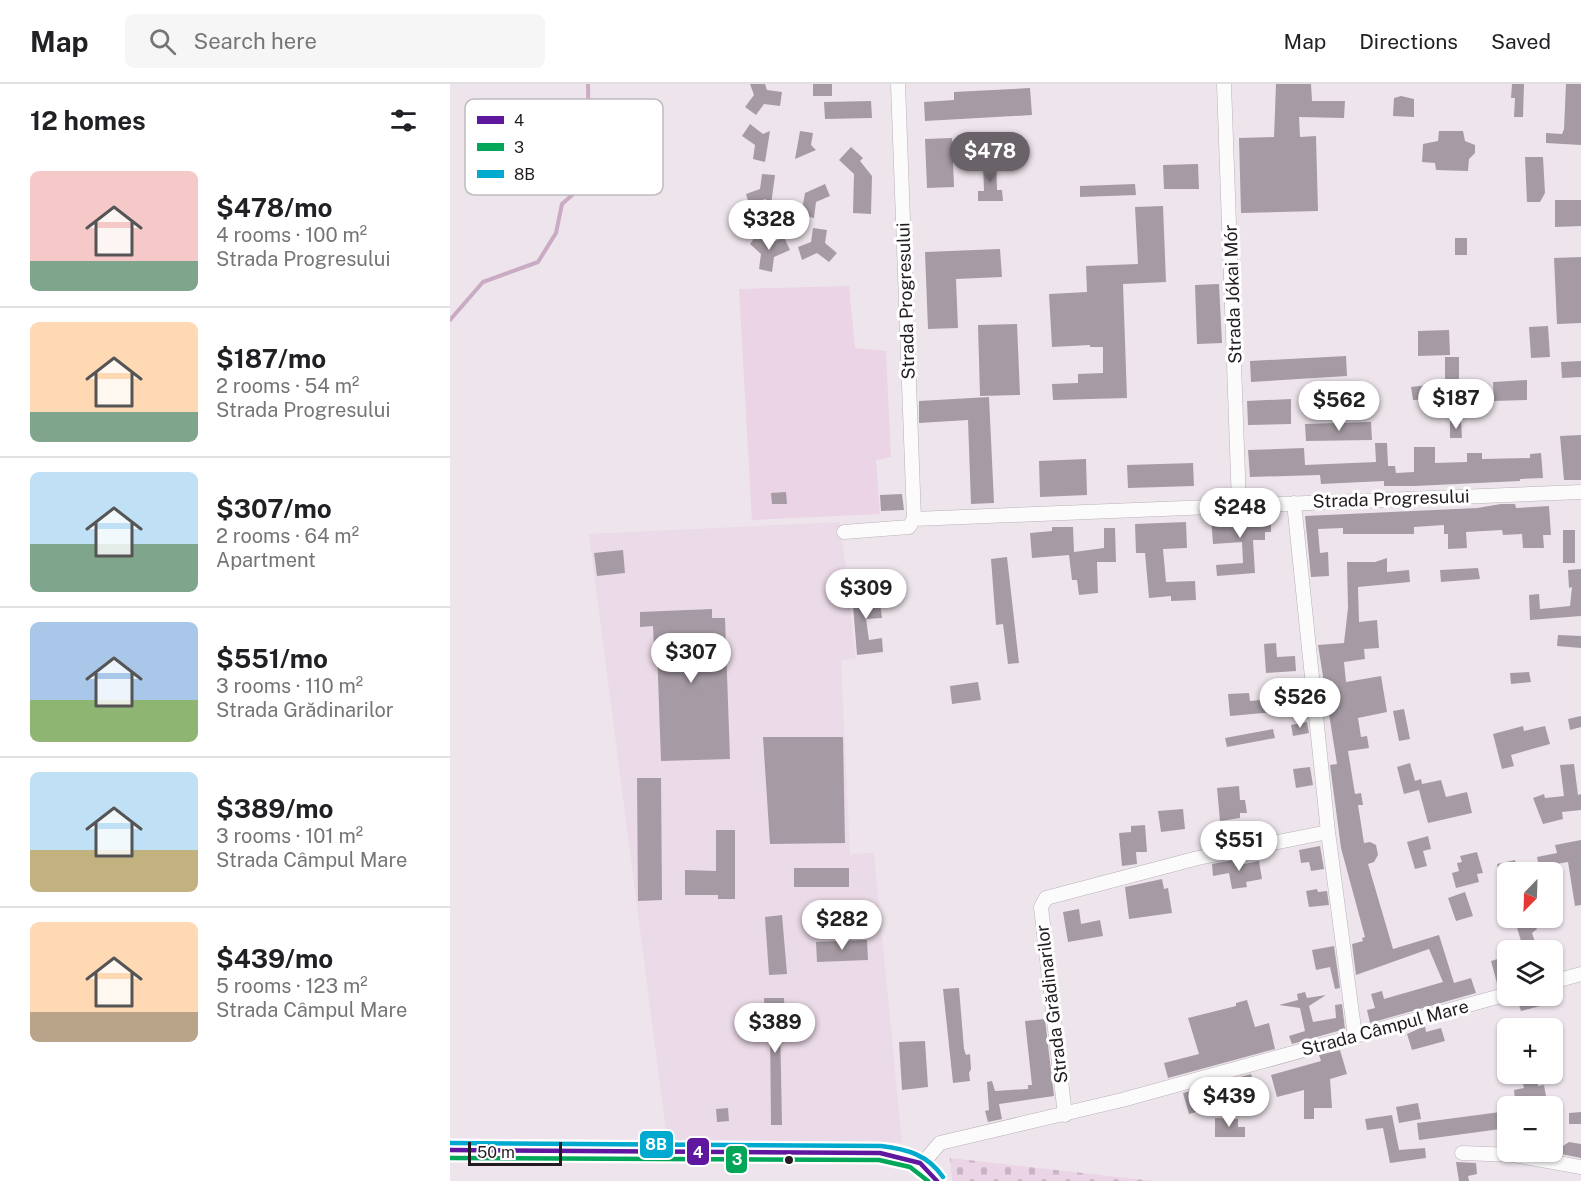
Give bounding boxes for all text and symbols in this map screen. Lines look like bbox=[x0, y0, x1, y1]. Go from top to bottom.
search box bbox=[125, 14, 545, 68]
text: Map bbox=[30, 25, 89, 58]
icon: search bbox=[146, 25, 179, 58]
text: Search here bbox=[194, 28, 317, 54]
text: Map bbox=[1284, 29, 1326, 54]
text: Directions bbox=[1359, 29, 1458, 54]
text: Saved bbox=[1491, 29, 1551, 54]
legend bbox=[465, 99, 663, 195]
icon: filters bbox=[387, 104, 420, 137]
text: 12 homes bbox=[30, 105, 146, 136]
text: 4 bbox=[514, 111, 524, 130]
pin: $478 bbox=[954, 132, 1026, 183]
text: 3 bbox=[514, 138, 524, 157]
text: $478 bbox=[964, 139, 1016, 163]
text: 8B bbox=[514, 165, 535, 184]
text: $478/mo bbox=[216, 192, 332, 223]
icon: home bbox=[78, 195, 150, 267]
pin: $328 bbox=[733, 200, 805, 251]
text: $328 bbox=[742, 207, 796, 231]
street label: Strada Progresului bbox=[892, 222, 919, 380]
text: 4 rooms · 100 m² bbox=[216, 223, 367, 247]
street label: Strada Jókai Mór bbox=[1220, 224, 1245, 364]
text: Strada Progresului bbox=[216, 247, 390, 271]
text: $187/mo bbox=[216, 343, 326, 374]
icon: home bbox=[78, 346, 150, 418]
text: 2 rooms · 54 m² bbox=[216, 374, 359, 398]
pin: $187 bbox=[1420, 379, 1492, 430]
pin: $562 bbox=[1303, 381, 1375, 432]
text: $187 bbox=[1432, 386, 1480, 410]
text: $562 bbox=[1312, 388, 1366, 412]
text: Strada Progresului bbox=[216, 398, 390, 422]
street label: Strada Progresului bbox=[1312, 485, 1470, 512]
pin: $248 bbox=[1204, 488, 1276, 539]
text: $307/mo bbox=[216, 493, 332, 524]
text: $248 bbox=[1214, 495, 1266, 519]
icon: home bbox=[78, 496, 150, 568]
text: 2 rooms · 64 m² bbox=[216, 524, 359, 548]
text: Apartment bbox=[216, 548, 316, 572]
pin: $309 bbox=[830, 569, 902, 620]
text: $309 bbox=[840, 576, 892, 600]
pin: $307 bbox=[655, 633, 727, 684]
text: $307 bbox=[665, 640, 717, 664]
text: $551/mo bbox=[216, 643, 328, 674]
icon: home bbox=[78, 646, 150, 718]
text: 3 rooms · 110 m² bbox=[216, 674, 363, 698]
pin: $526 bbox=[1264, 678, 1336, 729]
text: $526 bbox=[1273, 685, 1327, 709]
text: Strada Grădinarilor bbox=[216, 698, 394, 722]
text: $389/mo bbox=[216, 793, 334, 824]
icon: home bbox=[78, 796, 150, 868]
pin: $551 bbox=[1203, 821, 1275, 872]
text: 3 rooms · 101 m² bbox=[216, 824, 363, 848]
text: $551 bbox=[1214, 828, 1264, 852]
text: Strada Câmpul Mare bbox=[216, 848, 407, 872]
north arrow bbox=[1497, 862, 1563, 928]
map controls bbox=[1497, 862, 1563, 1162]
pin: $282 bbox=[806, 900, 878, 951]
text: $282 bbox=[816, 907, 868, 931]
street label: Strada Grădinarilor bbox=[1031, 923, 1072, 1085]
button: layers bbox=[1497, 940, 1563, 1006]
text: $439/mo bbox=[216, 943, 333, 974]
icon: home bbox=[78, 946, 150, 1018]
text: 5 rooms · 123 m² bbox=[216, 974, 368, 998]
street label: Strada Câmpul Mare bbox=[1299, 995, 1471, 1060]
text: Strada Câmpul Mare bbox=[216, 998, 407, 1022]
pin: $389 bbox=[739, 1003, 811, 1054]
text: $389 bbox=[748, 1010, 802, 1034]
button: + bbox=[1497, 1018, 1563, 1084]
pin: $439 bbox=[1193, 1077, 1265, 1128]
text: $439 bbox=[1202, 1084, 1256, 1108]
button: − bbox=[1497, 1096, 1563, 1162]
line badge: 8B bbox=[639, 1130, 674, 1159]
text: 8B bbox=[645, 1135, 667, 1154]
line badge: 4 bbox=[686, 1137, 710, 1166]
scale bar bbox=[468, 1139, 562, 1166]
text: 50 m bbox=[477, 1143, 515, 1162]
text: 4 bbox=[693, 1143, 704, 1162]
line badge: 3 bbox=[725, 1145, 748, 1174]
text: 3 bbox=[732, 1150, 742, 1169]
unlabelled marker bbox=[783, 1154, 795, 1166]

